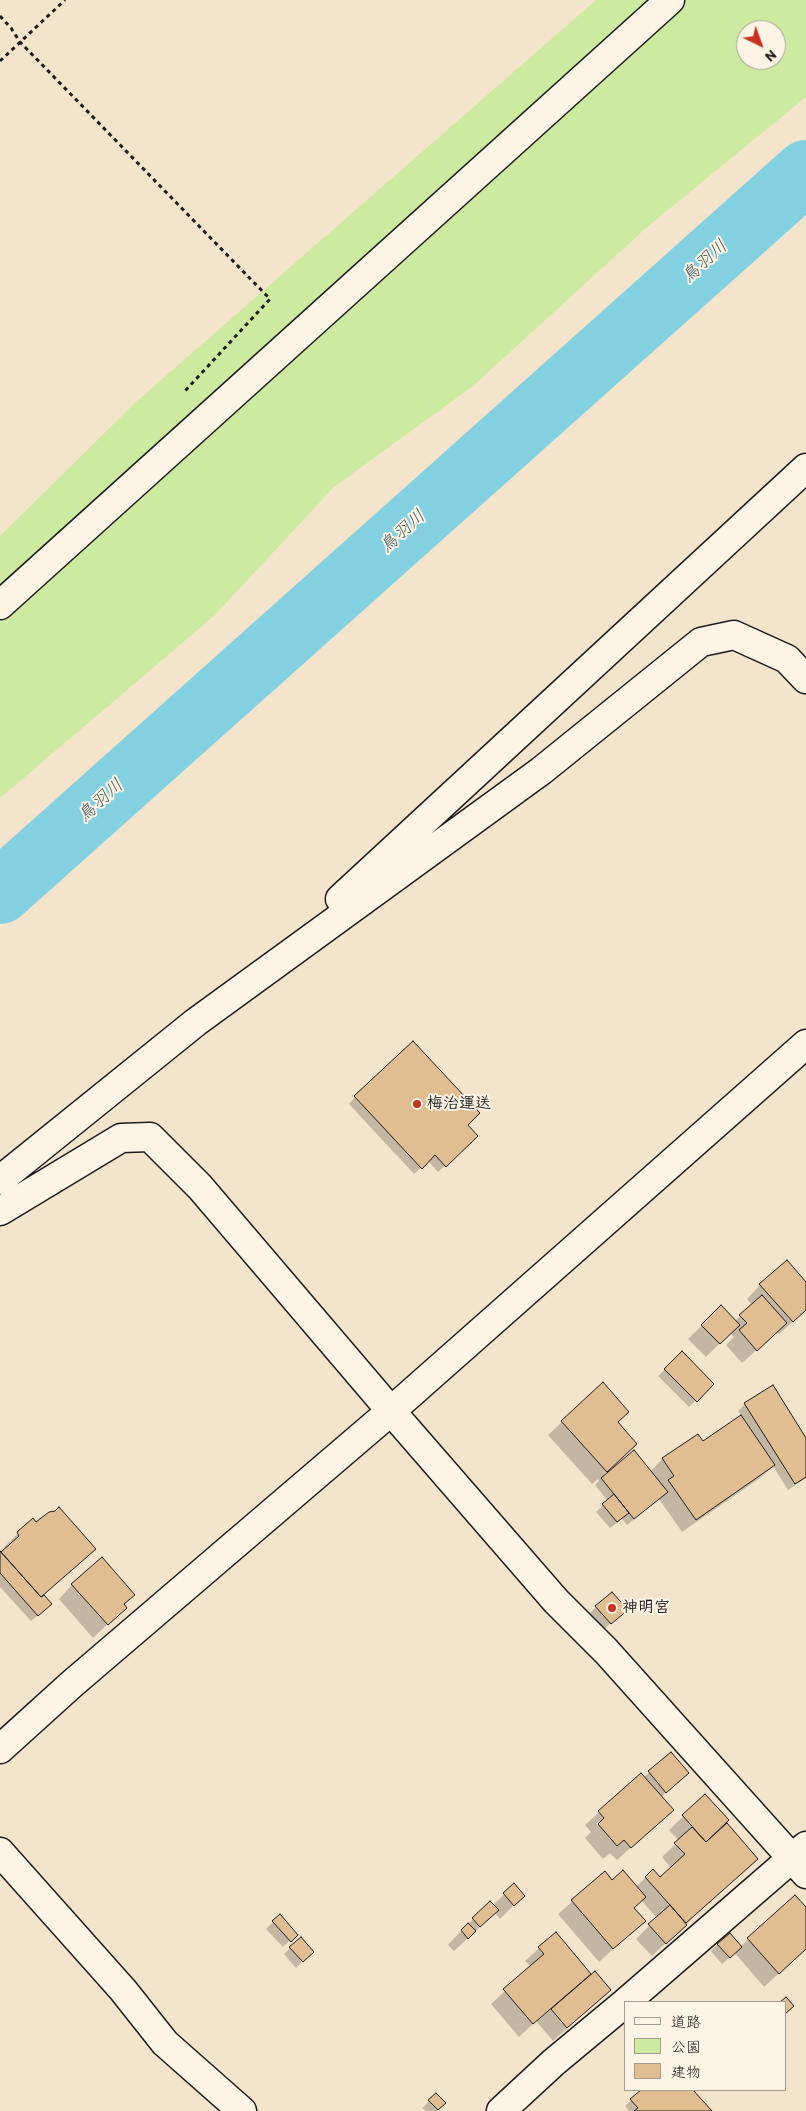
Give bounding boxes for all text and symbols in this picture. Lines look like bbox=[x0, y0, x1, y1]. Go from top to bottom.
north arrow bbox=[736, 20, 786, 70]
text: N bbox=[762, 46, 780, 65]
water label: 鳥羽川 bbox=[678, 236, 732, 288]
water label: 鳥羽川 bbox=[376, 506, 430, 558]
water label: 鳥羽川 bbox=[74, 775, 128, 827]
place label: 梅治運送 bbox=[427, 1094, 491, 1114]
marker: 梅治運送 bbox=[411, 1098, 423, 1110]
place label: 神明宮 bbox=[622, 1598, 670, 1618]
marker: 神明宮 bbox=[606, 1602, 618, 1614]
legend bbox=[624, 2001, 786, 2091]
text: 道路 bbox=[671, 2013, 701, 2031]
text: 公園 bbox=[671, 2038, 701, 2056]
text: 建物 bbox=[671, 2063, 701, 2081]

